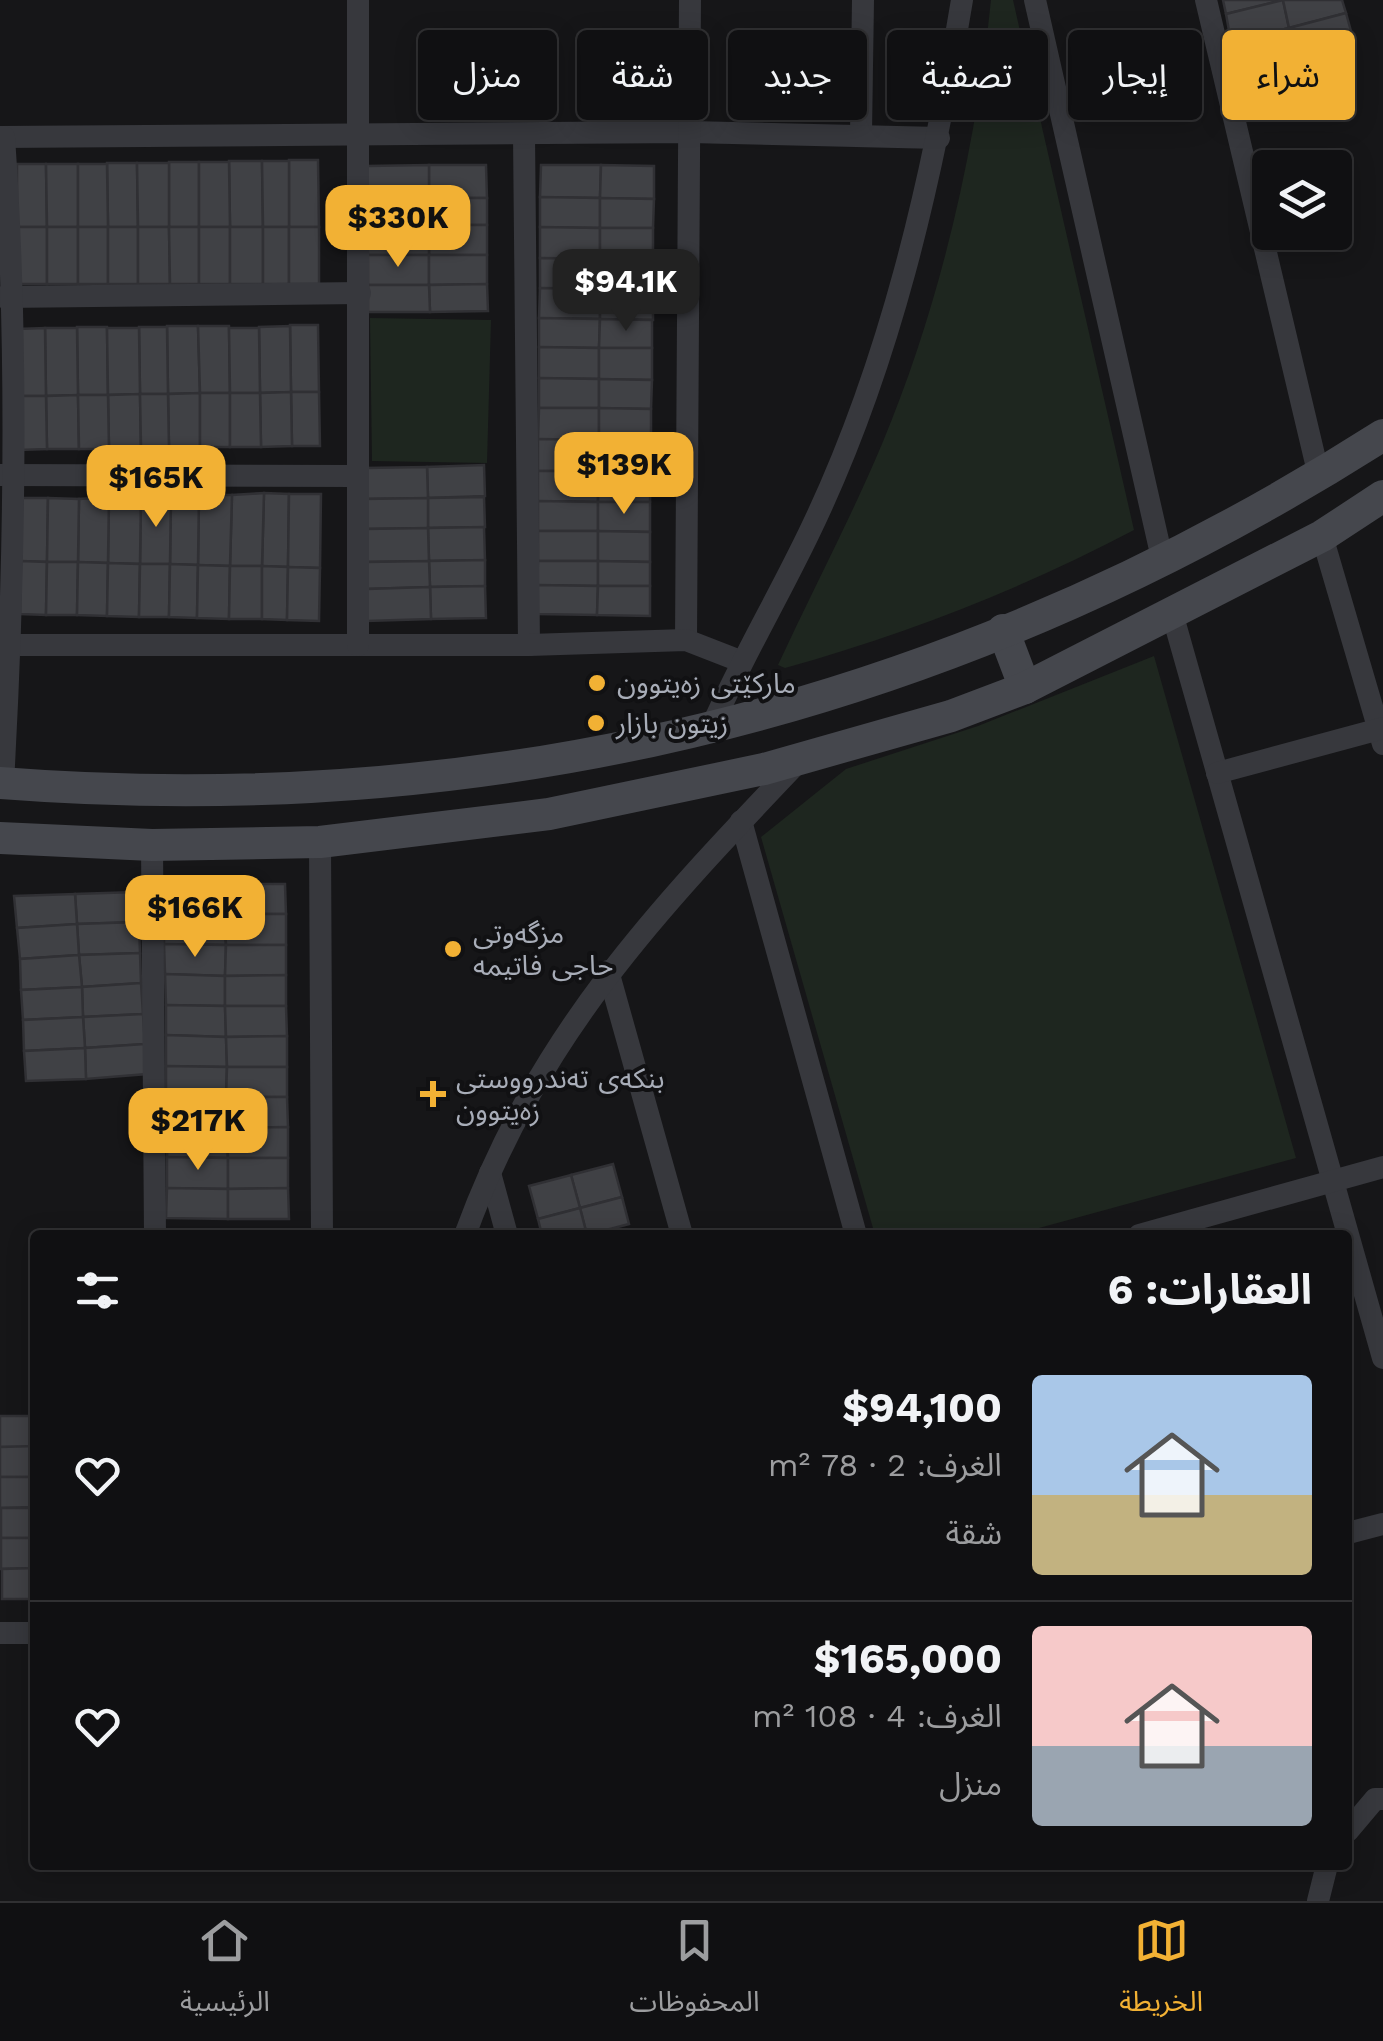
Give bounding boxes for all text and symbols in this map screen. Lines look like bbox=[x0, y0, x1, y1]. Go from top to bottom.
chip: منزل bbox=[418, 30, 557, 120]
chip: شقة bbox=[577, 30, 708, 120]
chip: جديد bbox=[728, 30, 867, 120]
chip: تصفية bbox=[887, 30, 1048, 120]
chip: إيجار bbox=[1068, 30, 1202, 120]
chip: شراء bbox=[1222, 30, 1355, 120]
map controls bbox=[1252, 150, 1352, 250]
button: layers bbox=[1252, 150, 1352, 250]
pin: $330K bbox=[328, 185, 468, 270]
text: $330K bbox=[347, 198, 449, 236]
pin: $94.1K bbox=[545, 249, 707, 334]
text: $94.1K bbox=[575, 262, 677, 300]
pin: $139K bbox=[554, 432, 694, 517]
pin: $165K bbox=[86, 445, 226, 530]
text: $139K bbox=[576, 445, 672, 483]
text: $165K bbox=[109, 458, 203, 496]
place label: مارکێتی زەیتوون bbox=[617, 667, 796, 700]
marker: مارکێتی زەیتوون bbox=[586, 672, 608, 694]
place label: زيتون بازار bbox=[615, 707, 728, 740]
marker: زيتون بازار bbox=[585, 712, 607, 734]
pin: $166K bbox=[125, 875, 265, 960]
text: $166K bbox=[147, 888, 243, 926]
place label: مزگەوتی حاجی فاتیمە bbox=[473, 917, 614, 982]
marker: مزگەوتی حاجی فاتیمە bbox=[442, 938, 464, 960]
place label: بنکەی تەندرووستی زەیتوون bbox=[456, 1062, 665, 1127]
marker: بنکەی تەندرووستی زەیتوون bbox=[420, 1081, 446, 1107]
pin: $217K bbox=[128, 1088, 268, 1173]
text: $217K bbox=[150, 1101, 246, 1139]
icon: filters bbox=[70, 1263, 125, 1318]
text: العقارات: 6 bbox=[1108, 1265, 1312, 1314]
text: $94,100 bbox=[842, 1383, 1002, 1432]
icon: home bbox=[1112, 1415, 1232, 1535]
text: الغرف: 2 · 78 m² bbox=[768, 1446, 1002, 1484]
icon: heart bbox=[70, 1448, 125, 1503]
text: شقة bbox=[946, 1514, 1002, 1552]
text: $165,000 bbox=[814, 1634, 1002, 1683]
icon: home bbox=[1112, 1666, 1232, 1786]
text: الغرف: 4 · 108 m² bbox=[752, 1697, 1002, 1735]
icon: heart bbox=[70, 1699, 125, 1754]
text: منزل bbox=[939, 1765, 1002, 1803]
tab: الرئيسية bbox=[180, 1913, 270, 2032]
tab: المحفوظات bbox=[630, 1913, 760, 2032]
tab: الخريطة bbox=[1119, 1913, 1203, 2032]

